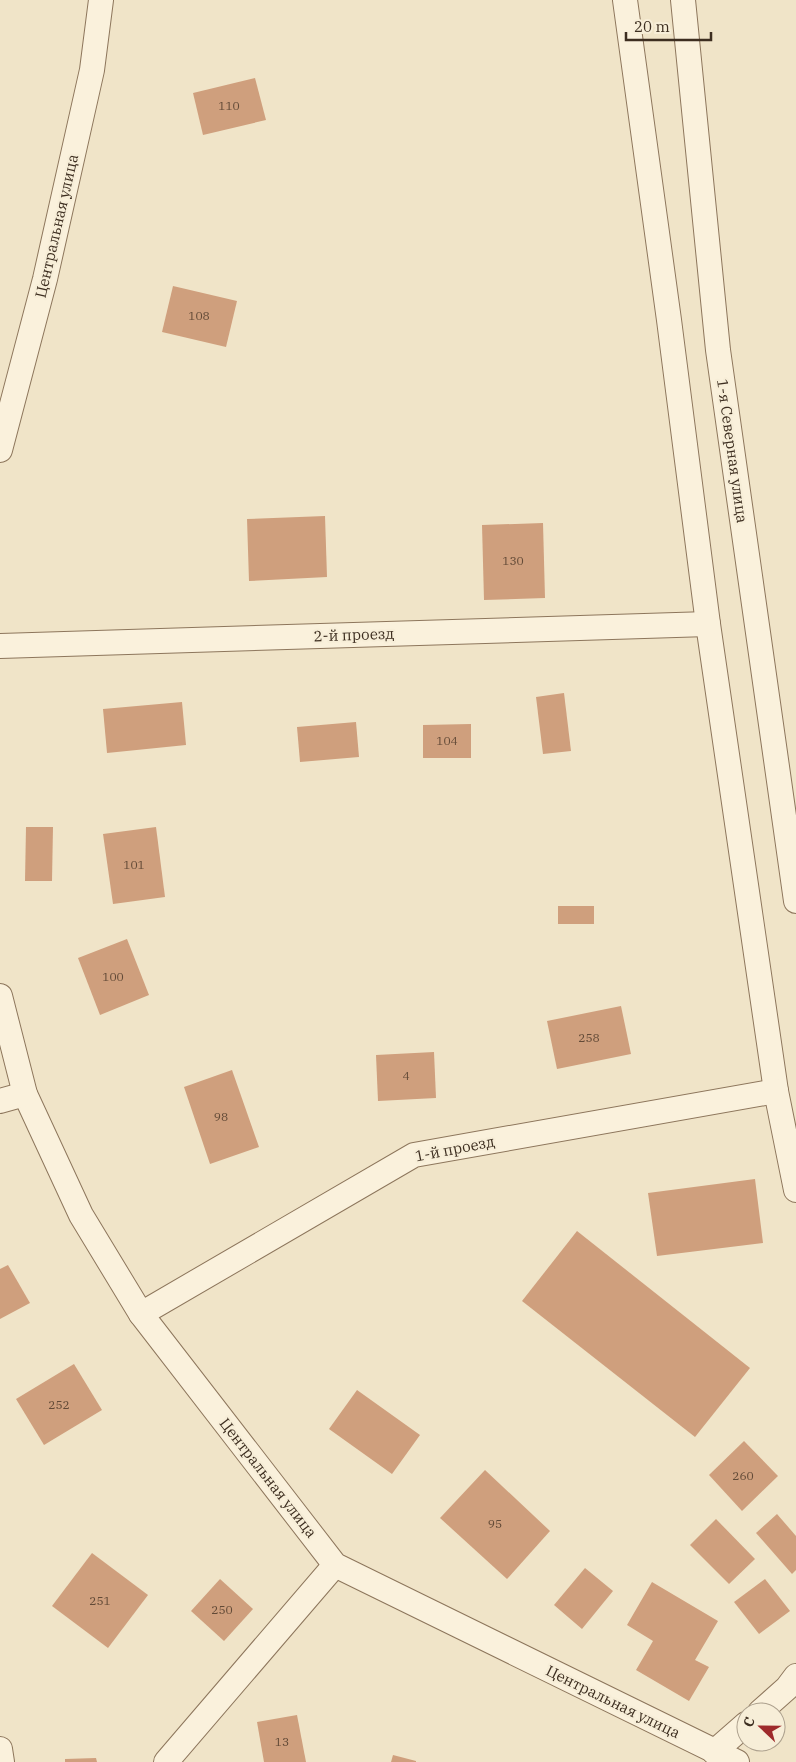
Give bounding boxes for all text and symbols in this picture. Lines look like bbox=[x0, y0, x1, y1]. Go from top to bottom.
scale bar bbox=[626, 10, 711, 42]
text: 20 m bbox=[634, 17, 670, 36]
house number: 110 bbox=[218, 98, 240, 113]
street label: Центральная улица bbox=[31, 152, 82, 300]
house number: 108 bbox=[188, 308, 210, 323]
street label: 1-я Северная улица bbox=[713, 378, 752, 524]
house number: 130 bbox=[502, 553, 524, 568]
street label: 2-й проезд bbox=[313, 624, 395, 645]
house number: 104 bbox=[436, 733, 458, 748]
house number: 101 bbox=[123, 857, 145, 872]
house number: 100 bbox=[102, 969, 124, 984]
house number: 258 bbox=[578, 1030, 600, 1045]
house number: 4 bbox=[402, 1068, 410, 1083]
house number: 98 bbox=[214, 1109, 228, 1124]
street label: 1-й проезд bbox=[413, 1131, 496, 1166]
house number: 252 bbox=[48, 1397, 70, 1412]
street label: Центральная улица bbox=[216, 1414, 321, 1541]
house number: 260 bbox=[732, 1468, 754, 1483]
house number: 95 bbox=[488, 1516, 502, 1531]
house number: 251 bbox=[89, 1593, 111, 1608]
house number: 250 bbox=[211, 1602, 233, 1617]
street label: Центральная улица bbox=[543, 1661, 683, 1742]
north arrow bbox=[736, 1702, 786, 1752]
text: С bbox=[739, 1714, 759, 1730]
house number: 13 bbox=[275, 1734, 289, 1749]

